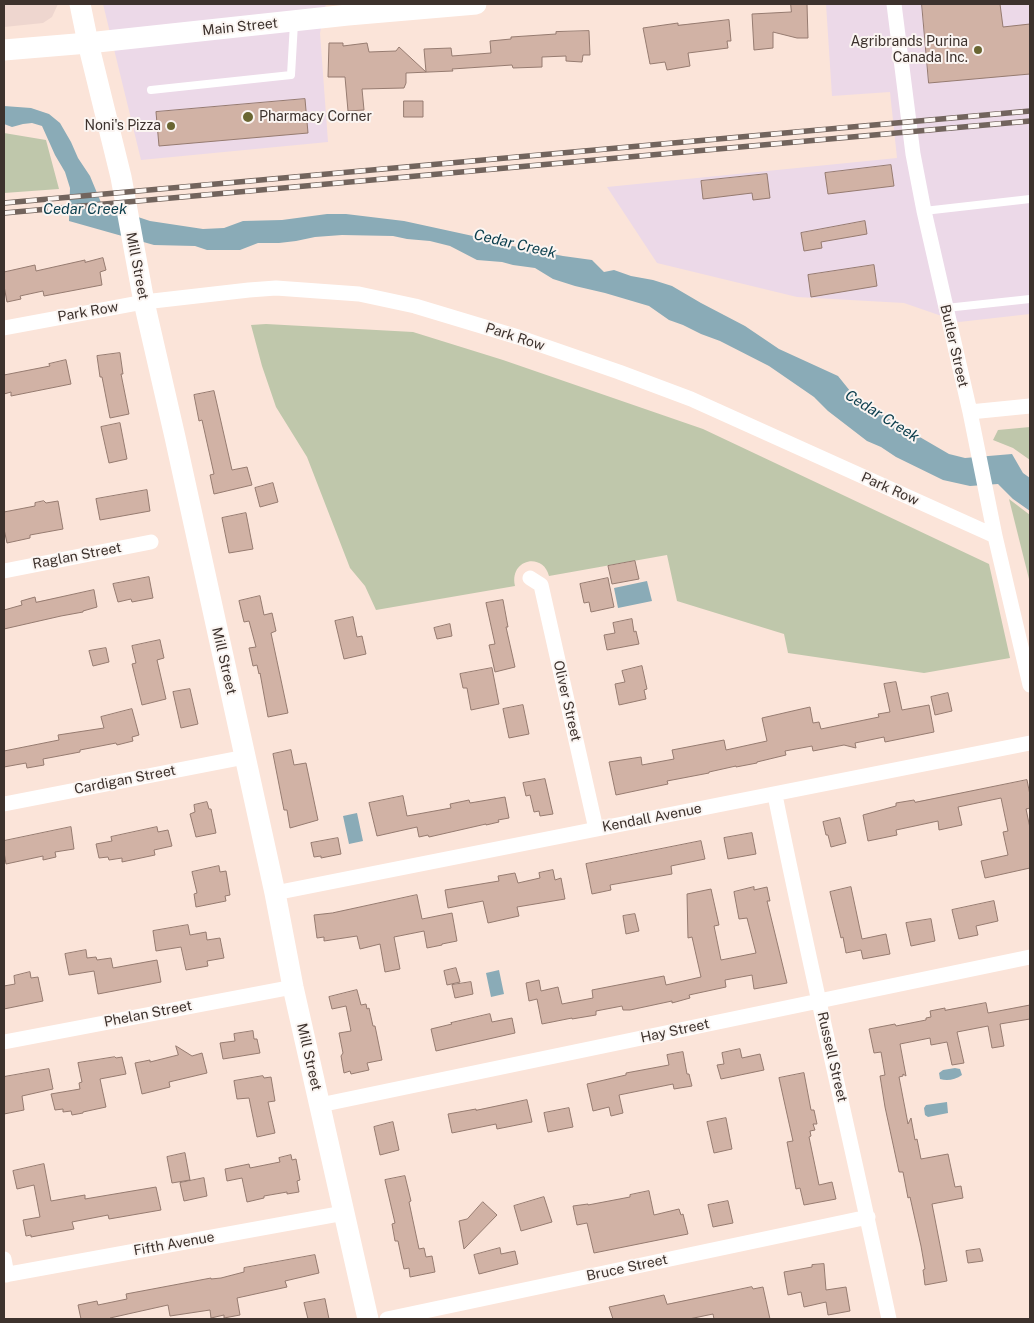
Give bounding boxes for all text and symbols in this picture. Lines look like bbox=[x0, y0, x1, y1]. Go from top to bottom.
street label: Main Street bbox=[201, 15, 279, 39]
place label: Agribrands Purina Canada Inc. bbox=[850, 34, 968, 66]
marker: Agribrands Purina Canada Inc. bbox=[972, 44, 984, 56]
place label: Pharmacy Corner bbox=[259, 109, 372, 125]
marker: Pharmacy Corner bbox=[241, 110, 255, 124]
place label: Noni's Pizza bbox=[84, 118, 161, 134]
marker: Noni's Pizza bbox=[165, 120, 177, 132]
water label: Cedar Creek bbox=[43, 200, 127, 218]
water label: Cedar Creek bbox=[472, 226, 558, 262]
street label: Mill Street bbox=[122, 231, 152, 301]
street label: Park Row bbox=[56, 298, 120, 326]
street label: Butler Street bbox=[936, 303, 972, 389]
street label: Park Row bbox=[483, 320, 547, 354]
water label: Cedar Creek bbox=[842, 386, 922, 446]
street label: Park Row bbox=[859, 469, 921, 509]
street label: Raglan Street bbox=[31, 539, 123, 573]
street label: Mill Street bbox=[208, 626, 240, 696]
street label: Oliver Street bbox=[550, 659, 584, 743]
street label: Cardigan Street bbox=[73, 762, 177, 798]
street label: Kendall Avenue bbox=[601, 800, 703, 836]
street label: Phelan Street bbox=[103, 997, 193, 1031]
street label: Russell Street bbox=[813, 1010, 851, 1104]
street label: Hay Street bbox=[639, 1016, 711, 1046]
street label: Mill Street bbox=[293, 1022, 325, 1092]
street label: Fifth Avenue bbox=[132, 1229, 216, 1259]
street label: Bruce Street bbox=[585, 1251, 669, 1285]

